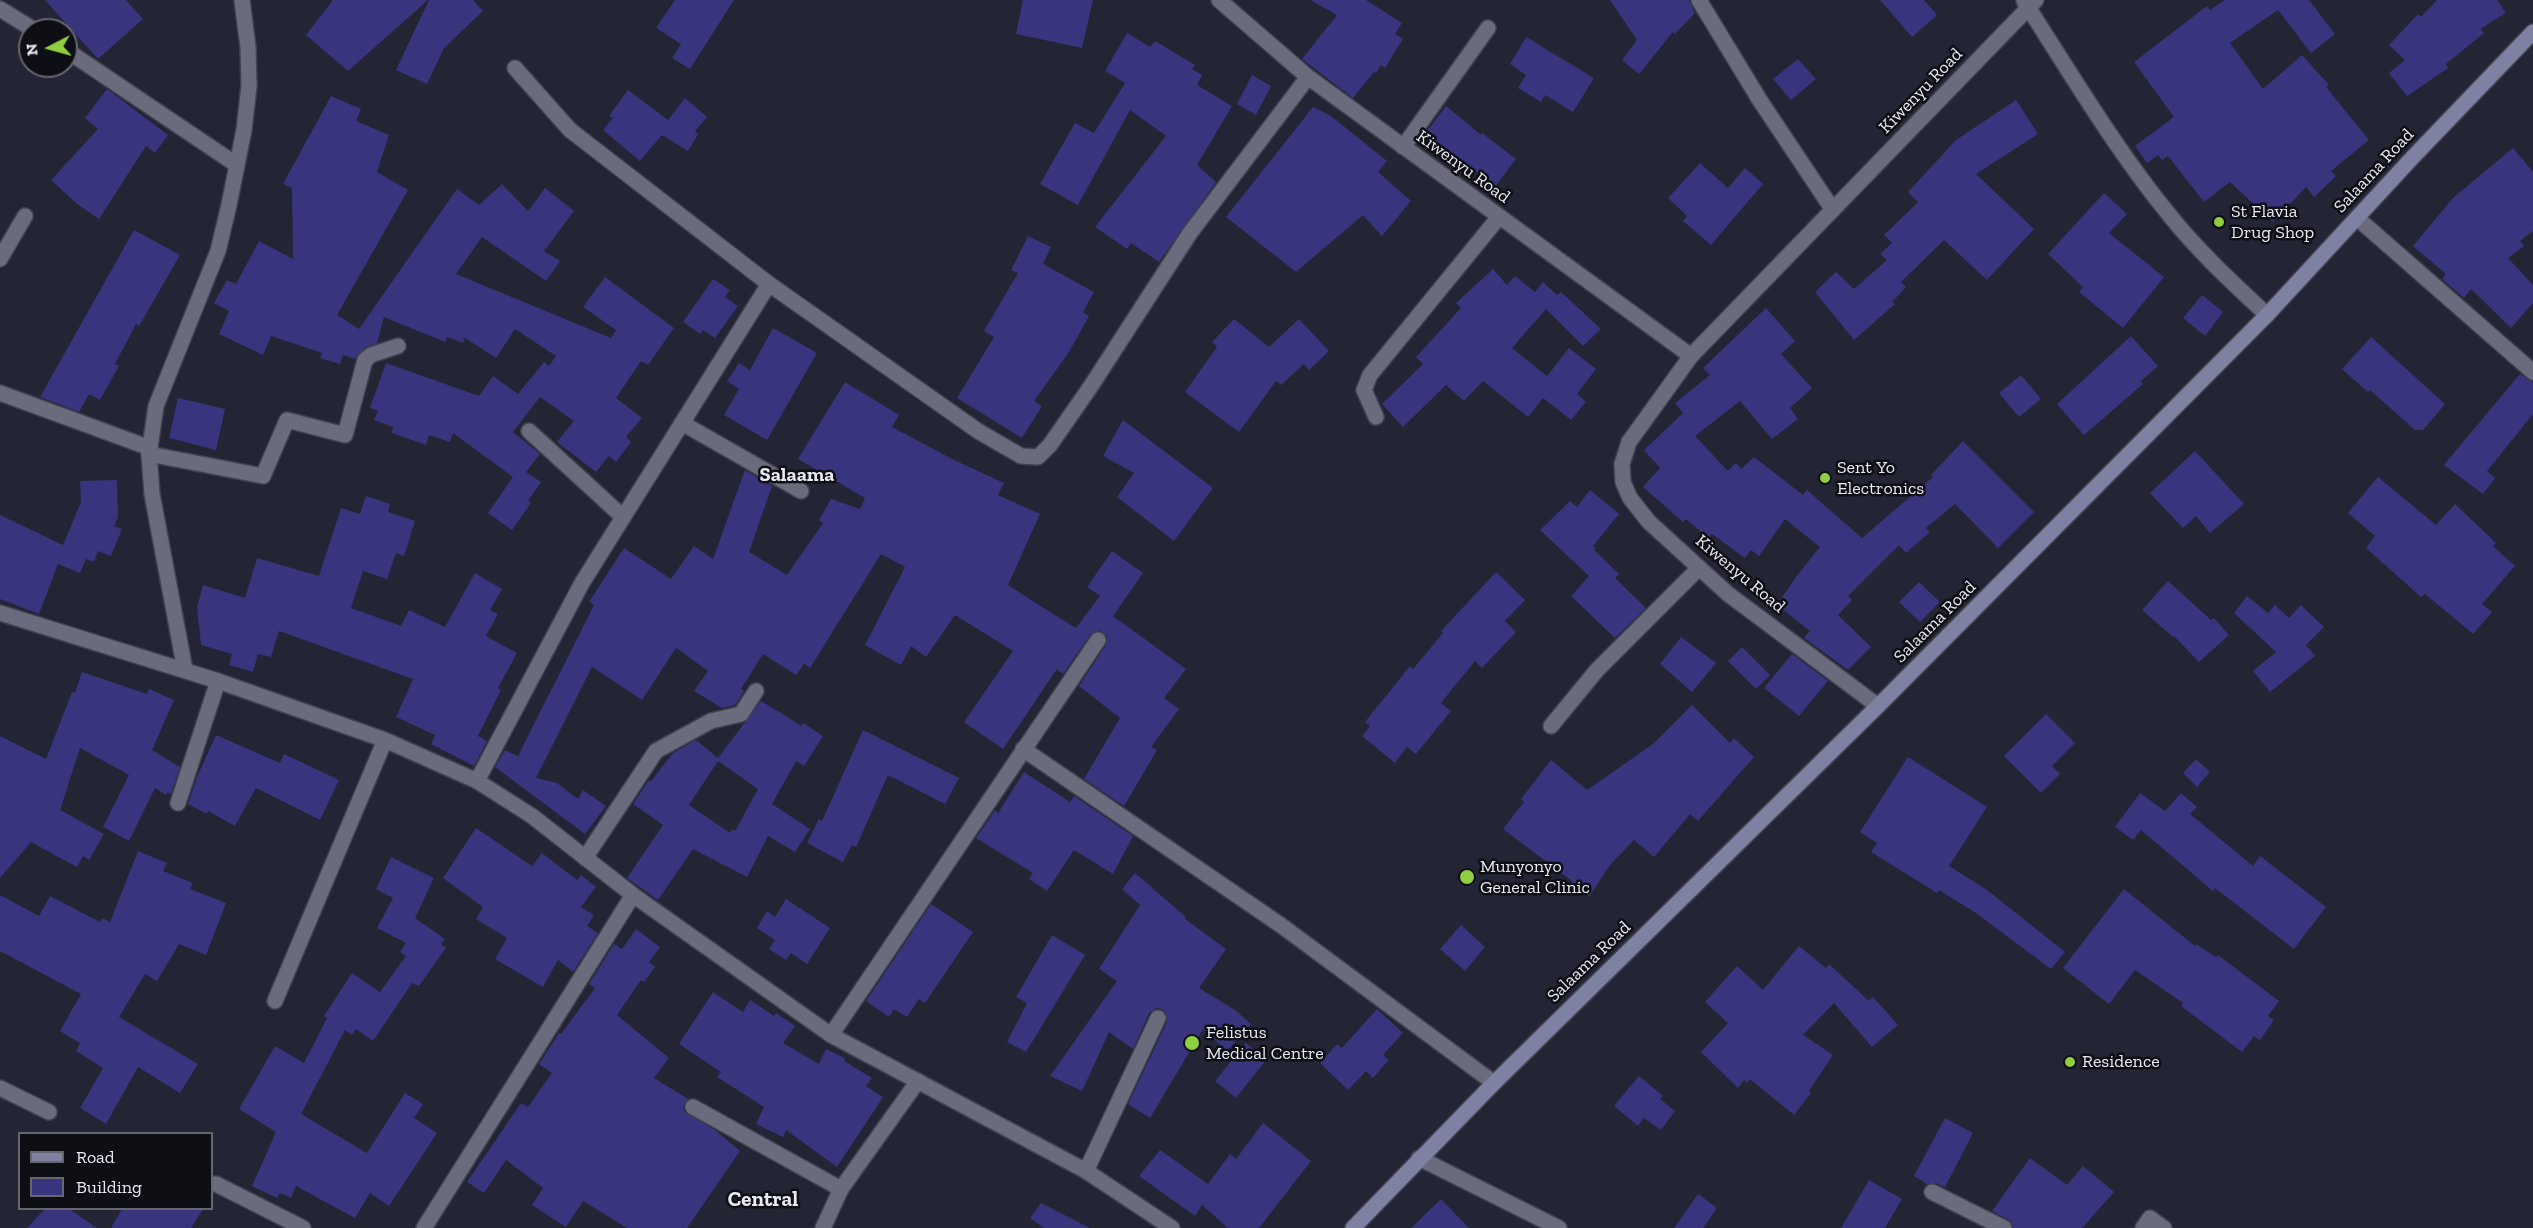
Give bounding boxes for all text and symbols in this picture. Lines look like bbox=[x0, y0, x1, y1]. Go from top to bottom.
north arrow bbox=[18, 18, 78, 78]
text: N bbox=[22, 43, 42, 57]
street label: Kiwenyu Road bbox=[1875, 44, 1967, 138]
street label: Salaama Road bbox=[2329, 124, 2419, 218]
street label: Kiwenyu Road bbox=[1412, 126, 1514, 208]
place label: St Flavia Drug Shop bbox=[2231, 201, 2314, 244]
marker: St Flavia Drug Shop bbox=[2212, 215, 2226, 229]
place label: Sent Yo Electronics bbox=[1837, 457, 1924, 500]
district label: Salaama bbox=[760, 463, 834, 487]
marker: Sent Yo Electronics bbox=[1818, 471, 1832, 485]
street label: Kiwenyu Road bbox=[1691, 530, 1789, 618]
street label: Salaama Road bbox=[1889, 576, 1981, 668]
place label: Munyonyo General Clinic bbox=[1480, 856, 1590, 898]
marker: Munyonyo General Clinic bbox=[1458, 868, 1476, 886]
street label: Salaama Road bbox=[1543, 917, 1635, 1007]
place label: Felistus Medical Centre bbox=[1206, 1022, 1324, 1064]
marker: Felistus Medical Centre bbox=[1183, 1034, 1201, 1052]
place label: Residence bbox=[2082, 1051, 2160, 1073]
marker: Residence bbox=[2063, 1055, 2077, 1069]
legend bbox=[18, 1132, 213, 1210]
text: Road bbox=[76, 1146, 115, 1168]
text: Building bbox=[76, 1176, 142, 1198]
district label: Central bbox=[728, 1187, 798, 1213]

